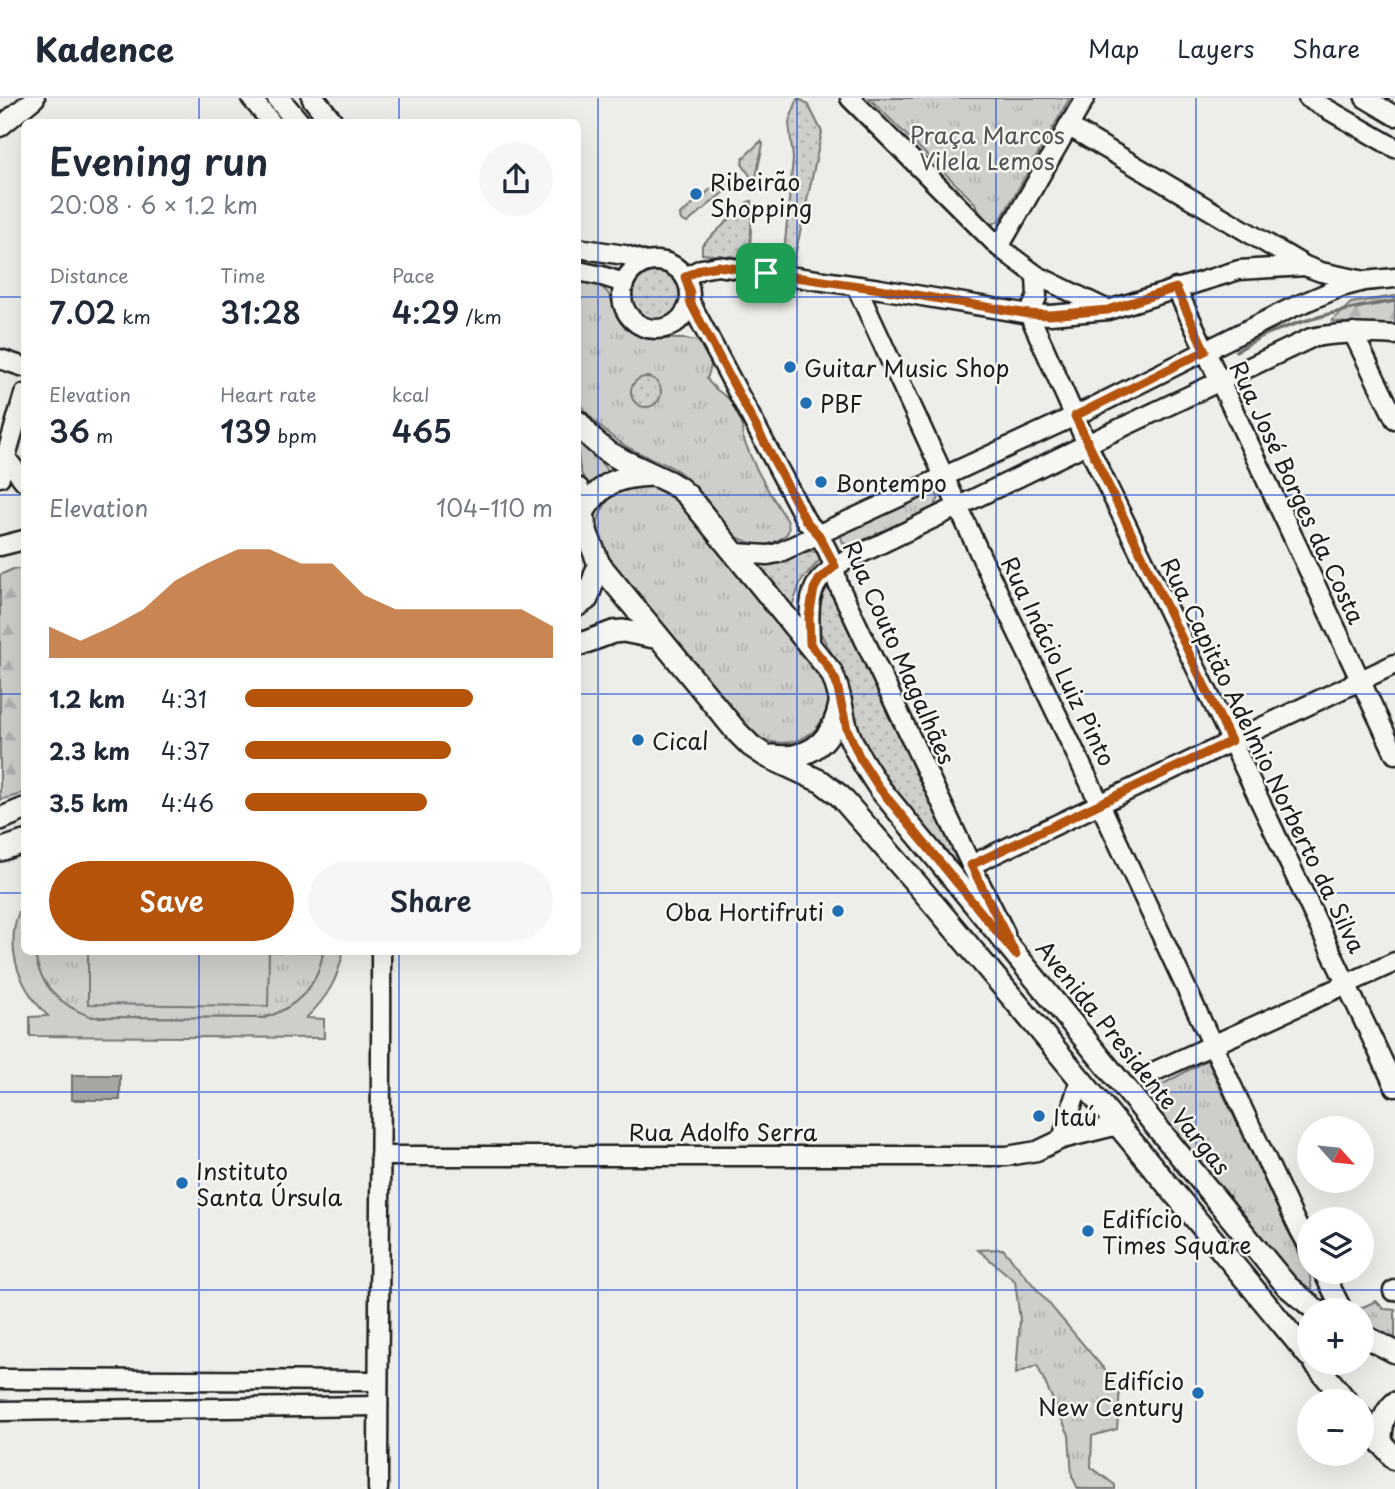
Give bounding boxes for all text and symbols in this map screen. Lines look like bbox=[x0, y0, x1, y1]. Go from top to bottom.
text: Kadence bbox=[35, 23, 174, 73]
text: Map bbox=[1088, 30, 1139, 66]
text: Layers bbox=[1177, 30, 1254, 66]
text: Share bbox=[1292, 30, 1360, 66]
park label: Praça Marcos Vilela Lemos bbox=[909, 117, 1065, 178]
text: Evening run bbox=[49, 132, 268, 189]
button: share bbox=[479, 142, 553, 216]
place label: Ribeirão Shopping bbox=[710, 164, 812, 225]
marker: Ribeirão Shopping bbox=[688, 186, 704, 202]
text: 20:08 · 6 × 1.2 km bbox=[49, 187, 258, 222]
pin bbox=[736, 243, 796, 303]
icon: arrive bbox=[747, 254, 785, 292]
text: Distance bbox=[49, 261, 129, 289]
text: Time bbox=[220, 261, 265, 289]
text: Pace bbox=[392, 261, 435, 289]
text: 7.02 bbox=[49, 289, 116, 334]
text: 31:28 bbox=[220, 289, 301, 334]
text: 4:29 bbox=[392, 289, 459, 334]
text: km bbox=[116, 302, 151, 330]
text: /km bbox=[459, 302, 502, 330]
place label: Guitar Music Shop bbox=[804, 350, 1009, 385]
street label: Rua José Borges da Costa bbox=[1222, 355, 1375, 630]
marker: Guitar Music Shop bbox=[782, 359, 798, 375]
text: Elevation bbox=[49, 380, 131, 408]
text: Heart rate bbox=[220, 380, 316, 408]
text: kcal bbox=[392, 380, 430, 408]
place label: PBF bbox=[820, 386, 863, 421]
marker: PBF bbox=[798, 395, 814, 411]
text: 36 bbox=[49, 408, 90, 453]
text: 139 bbox=[220, 408, 271, 453]
text: 465 bbox=[392, 408, 452, 453]
text: m bbox=[90, 421, 113, 449]
text: bpm bbox=[271, 421, 317, 449]
place label: Bontempo bbox=[835, 465, 947, 500]
marker: Bontempo bbox=[813, 474, 829, 490]
text: Elevation bbox=[49, 490, 148, 525]
text: 104–110 m bbox=[436, 490, 553, 525]
street label: Rua Couto Magalhães bbox=[835, 534, 965, 770]
street label: Rua Inácio Luiz Pinto bbox=[993, 550, 1125, 772]
street label: Rua Capitão Adelmio Norberto da Silva bbox=[1153, 551, 1375, 959]
text: 1.2 km bbox=[49, 681, 125, 716]
text: 4:31 bbox=[161, 681, 207, 716]
place label: Cical bbox=[652, 723, 709, 758]
marker: Cical bbox=[630, 732, 646, 748]
text: 2.3 km bbox=[49, 733, 130, 768]
text: 4:37 bbox=[161, 733, 210, 768]
text: 3.5 km bbox=[49, 785, 129, 820]
text: 4:46 bbox=[161, 785, 214, 820]
button: Save bbox=[49, 861, 294, 941]
button: Share bbox=[308, 861, 553, 941]
place label: Oba Hortifruti bbox=[665, 894, 824, 929]
marker: Oba Hortifruti bbox=[830, 903, 846, 919]
street label: Avenida Presidente Vargas bbox=[1028, 932, 1240, 1182]
place label: Itaú bbox=[1053, 1099, 1097, 1134]
marker: Itaú bbox=[1031, 1108, 1047, 1124]
street label: Rua Adolfo Serra bbox=[629, 1114, 818, 1149]
north arrow bbox=[1297, 1116, 1374, 1194]
map controls bbox=[1297, 1116, 1374, 1466]
place label: Instituto Santa Úrsula bbox=[196, 1153, 342, 1214]
marker: Instituto Santa Úrsula bbox=[174, 1175, 190, 1191]
place label: Edifício Times Square bbox=[1102, 1201, 1251, 1262]
button: layers bbox=[1297, 1207, 1374, 1284]
marker: Edifício Times Square bbox=[1080, 1223, 1096, 1239]
button: + bbox=[1297, 1298, 1374, 1375]
place label: Edifício New Century bbox=[1038, 1363, 1184, 1424]
marker: Edifício New Century bbox=[1190, 1385, 1206, 1401]
button: − bbox=[1297, 1389, 1374, 1466]

